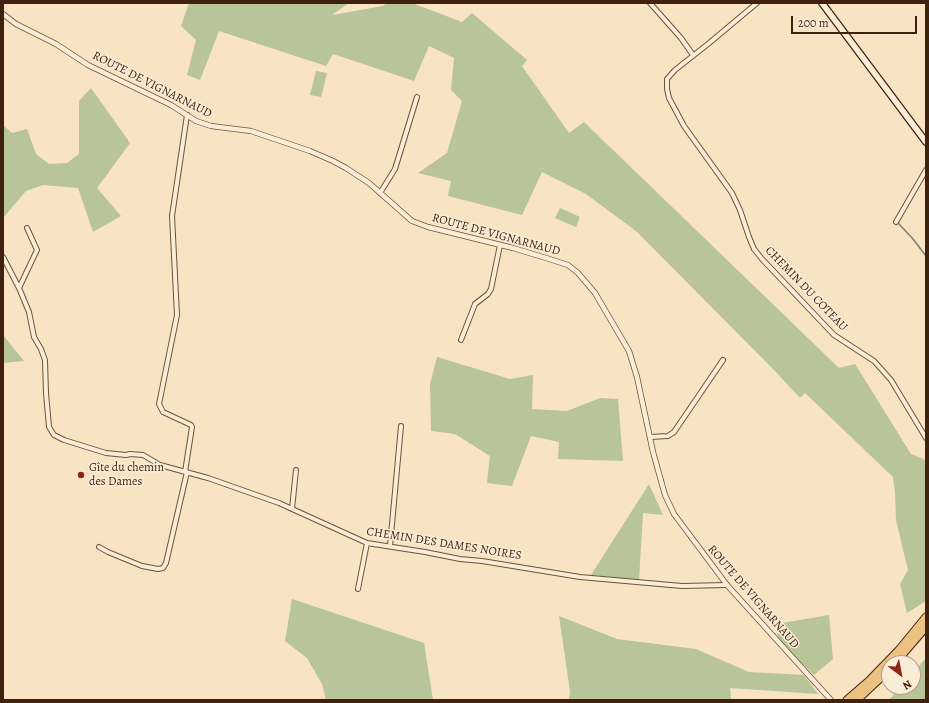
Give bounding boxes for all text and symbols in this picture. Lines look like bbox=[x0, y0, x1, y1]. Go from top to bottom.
scale bar bbox=[793, 8, 919, 34]
text: 200 m bbox=[798, 15, 829, 31]
street label: ROUTE DE VIGNARNAUD bbox=[90, 49, 214, 121]
street label: ROUTE DE VIGNARNAUD bbox=[430, 211, 562, 259]
street label: CHEMIN DU COTEAU bbox=[762, 244, 850, 334]
place label: Gîte du chemin des Dames bbox=[89, 461, 164, 489]
marker: Gîte du chemin des Dames bbox=[76, 470, 86, 480]
street label: CHEMIN DES DAMES NOIRES bbox=[365, 525, 523, 563]
street label: ROUTE DE VIGNARNAUD bbox=[704, 542, 802, 652]
north arrow bbox=[881, 655, 921, 695]
text: N bbox=[900, 676, 914, 693]

